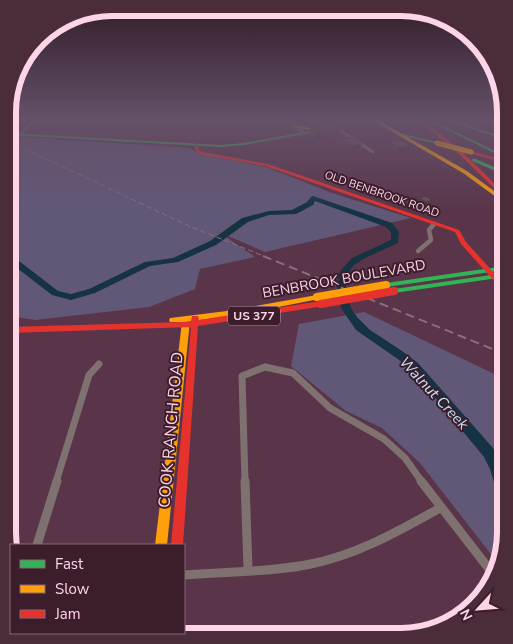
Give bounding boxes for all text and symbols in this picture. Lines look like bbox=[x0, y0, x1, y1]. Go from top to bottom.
street label: OLD BENBROOK ROAD bbox=[323, 167, 441, 221]
street label: BENBROOK BOULEVARD bbox=[261, 255, 427, 303]
road number: US 377 bbox=[228, 306, 280, 326]
street label: COOK RANCH ROAD bbox=[153, 351, 189, 509]
water label: Walnut Creek bbox=[395, 352, 473, 434]
legend bbox=[10, 544, 185, 634]
text: Fast bbox=[55, 554, 84, 574]
text: Slow bbox=[55, 579, 90, 599]
north arrow bbox=[453, 584, 503, 634]
text: Jam bbox=[54, 604, 81, 624]
text: N bbox=[456, 606, 478, 623]

